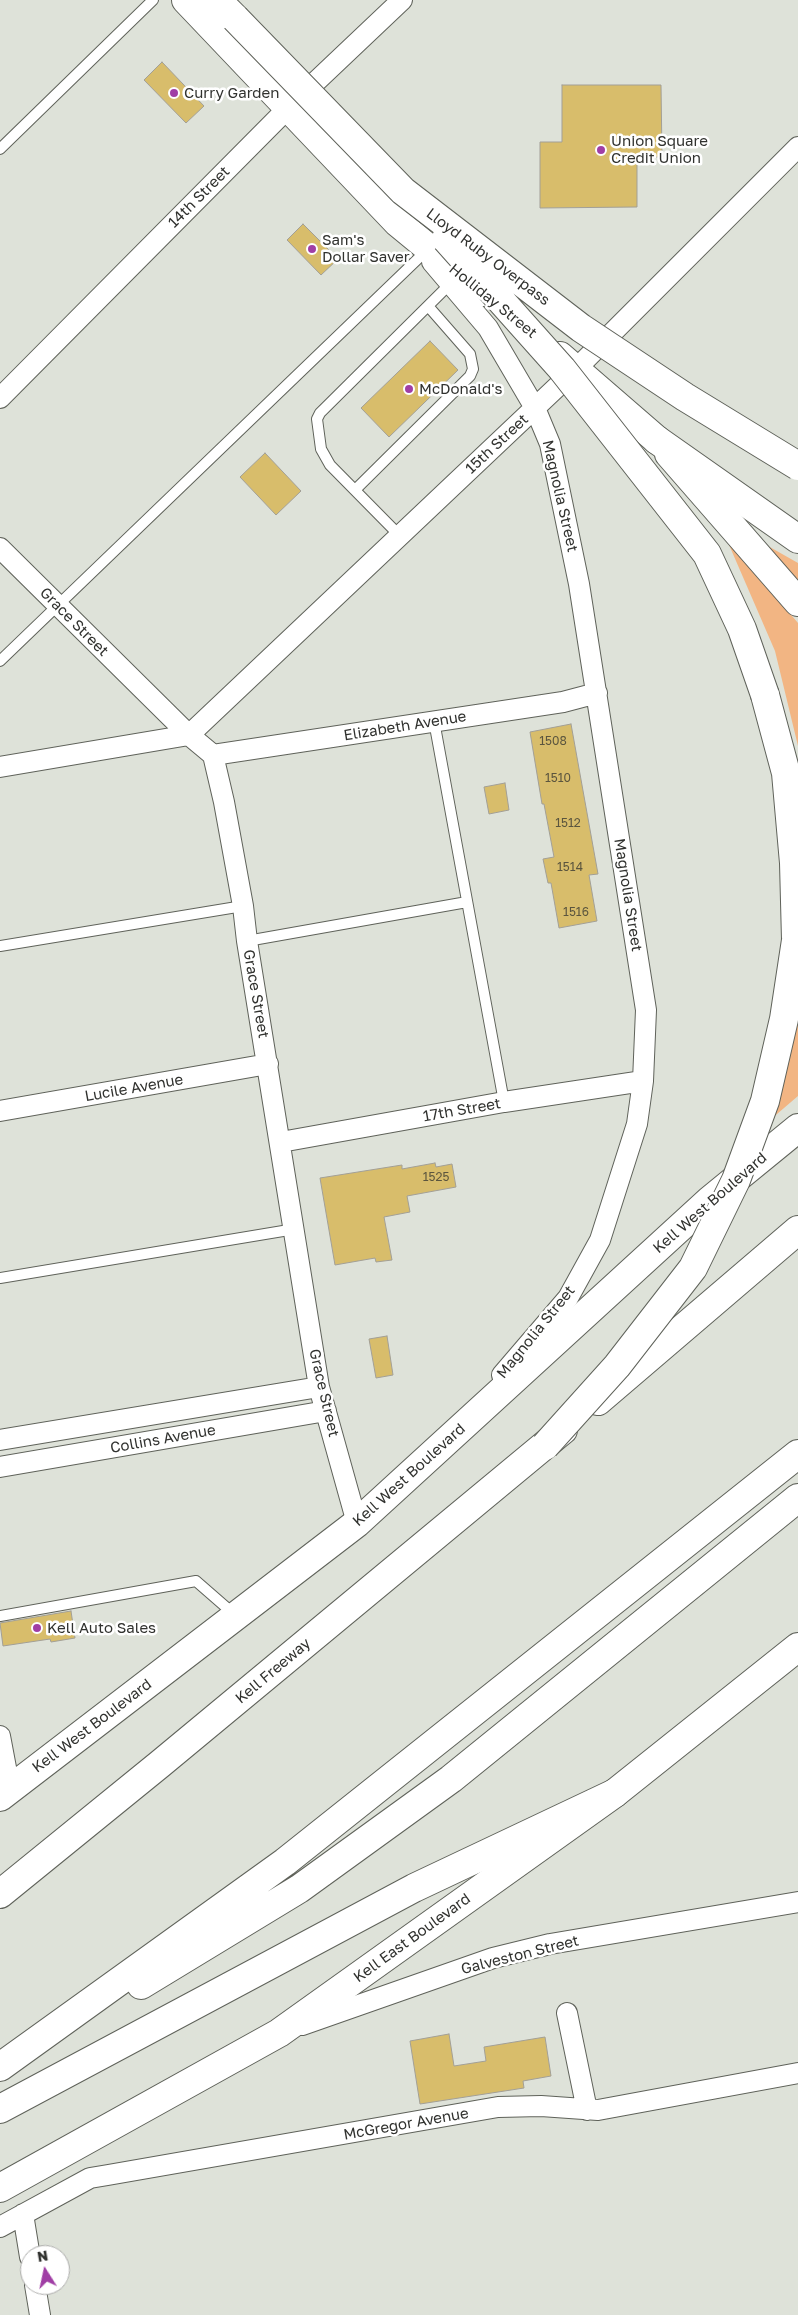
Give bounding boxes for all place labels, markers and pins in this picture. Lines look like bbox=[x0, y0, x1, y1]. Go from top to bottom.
place label: Curry Garden bbox=[184, 84, 279, 102]
marker: Curry Garden bbox=[168, 87, 180, 99]
place label: Union Square Credit Union bbox=[611, 132, 708, 167]
marker: Union Square Credit Union bbox=[595, 144, 607, 156]
place label: Sam's Dollar Saver bbox=[322, 231, 410, 266]
marker: Sam's Dollar Saver bbox=[306, 243, 318, 255]
place label: McDonald's bbox=[419, 380, 502, 398]
marker: McDonald's bbox=[403, 383, 415, 395]
place label: Kell Auto Sales bbox=[47, 1619, 156, 1637]
marker: Kell Auto Sales bbox=[31, 1622, 43, 1634]

